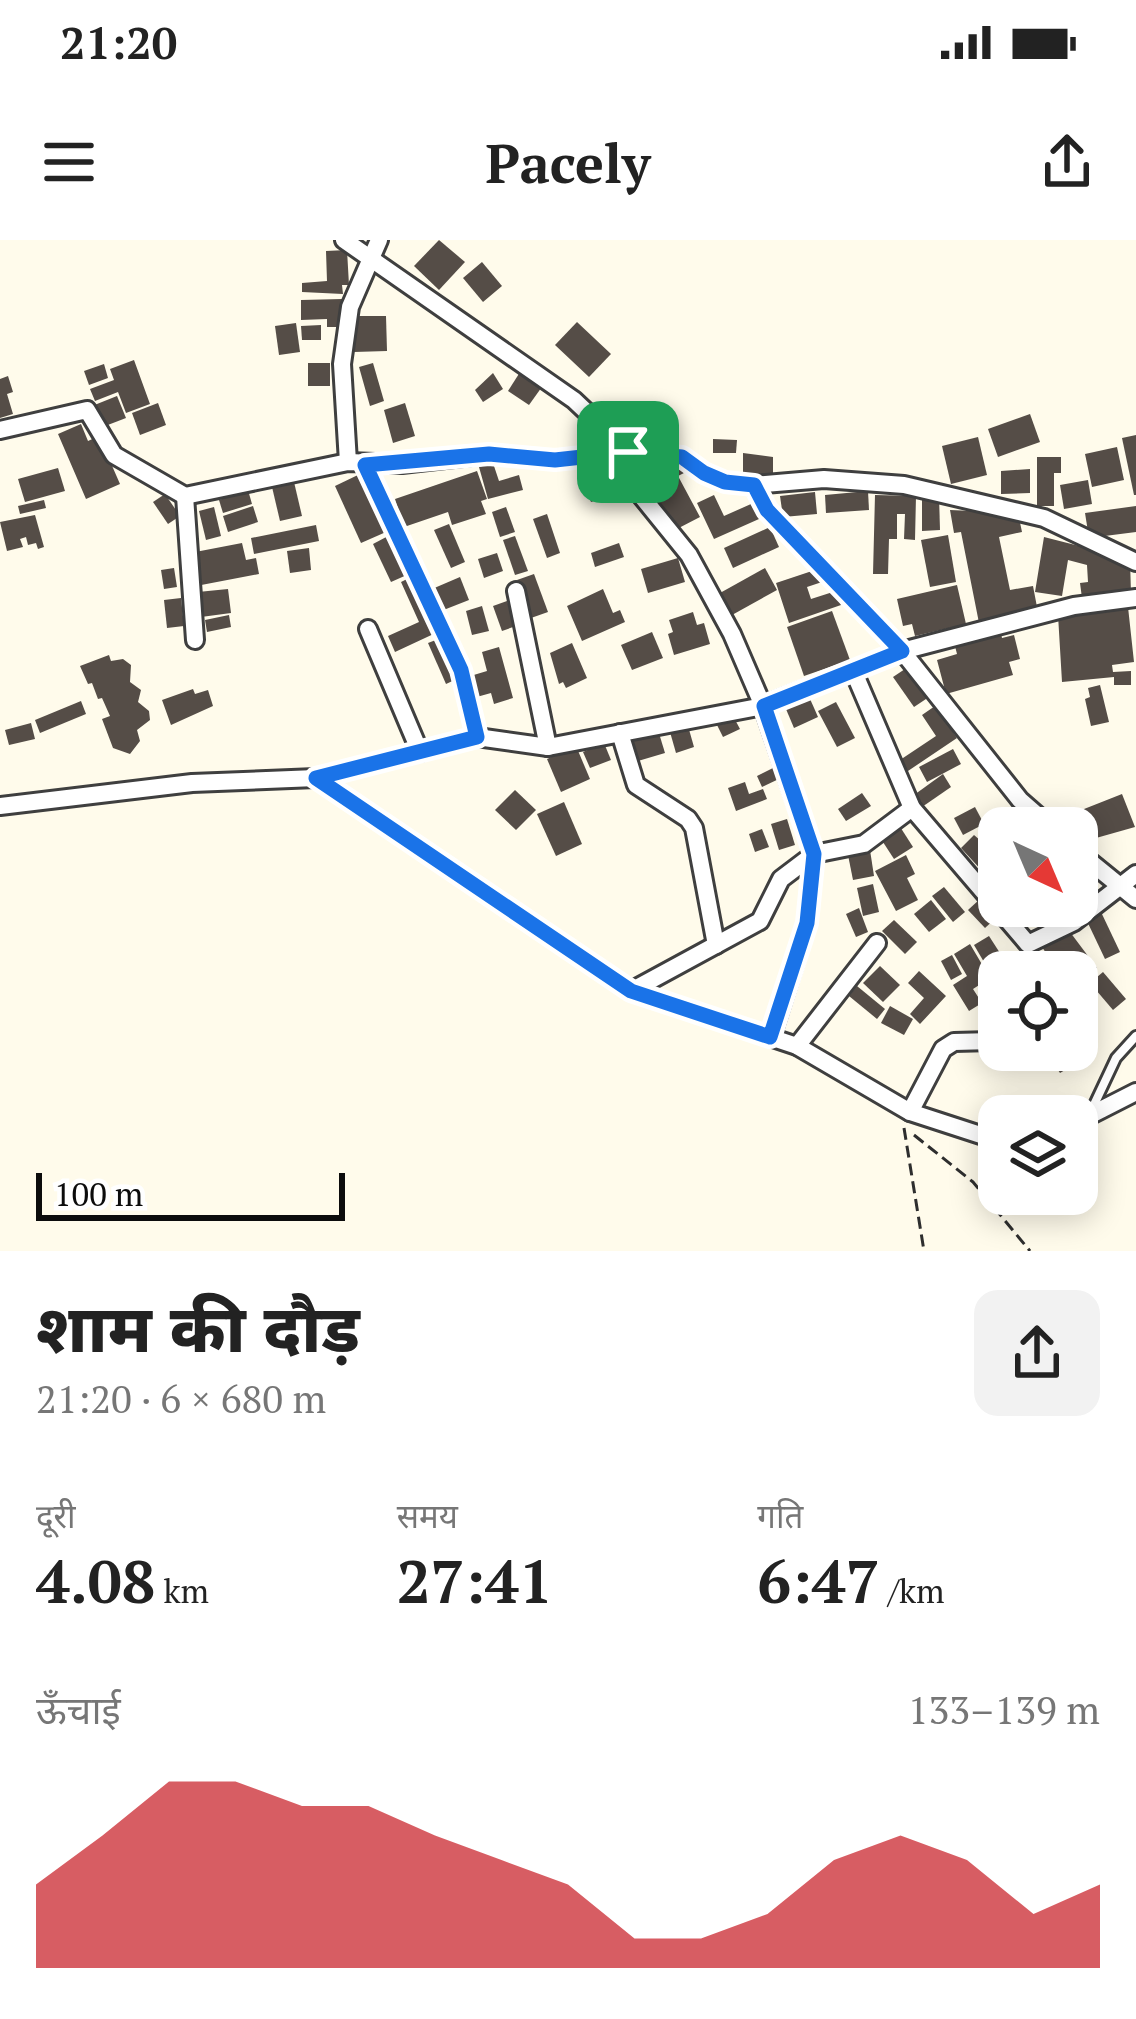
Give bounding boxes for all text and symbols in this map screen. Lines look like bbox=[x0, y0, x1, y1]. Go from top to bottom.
text: 21:20 bbox=[60, 12, 177, 72]
text: Pacely bbox=[485, 127, 651, 198]
icon: menu bbox=[36, 129, 102, 195]
icon: share bbox=[1034, 129, 1100, 195]
pin bbox=[577, 401, 679, 503]
icon: arrive bbox=[595, 419, 661, 485]
north arrow bbox=[978, 807, 1098, 927]
map controls bbox=[978, 807, 1098, 1215]
button: locate bbox=[978, 951, 1098, 1071]
button: layers bbox=[978, 1095, 1098, 1215]
scale bar bbox=[36, 1167, 345, 1220]
text: 100 m bbox=[54, 1172, 143, 1215]
text: शाम की दौड़ bbox=[36, 1283, 360, 1371]
button: share bbox=[974, 1290, 1100, 1416]
text: 21:20 · 6 × 680 m bbox=[36, 1372, 326, 1424]
text: दूरी bbox=[36, 1494, 76, 1537]
text: समय bbox=[397, 1494, 458, 1537]
text: गति bbox=[757, 1494, 803, 1537]
text: 4.08 bbox=[36, 1541, 155, 1620]
text: 27:41 bbox=[397, 1541, 553, 1620]
text: 6:47 bbox=[757, 1541, 880, 1620]
text: km bbox=[155, 1569, 209, 1612]
text: /km bbox=[880, 1569, 945, 1612]
text: ऊँचाई bbox=[36, 1683, 121, 1735]
text: 133–139 m bbox=[908, 1683, 1100, 1735]

